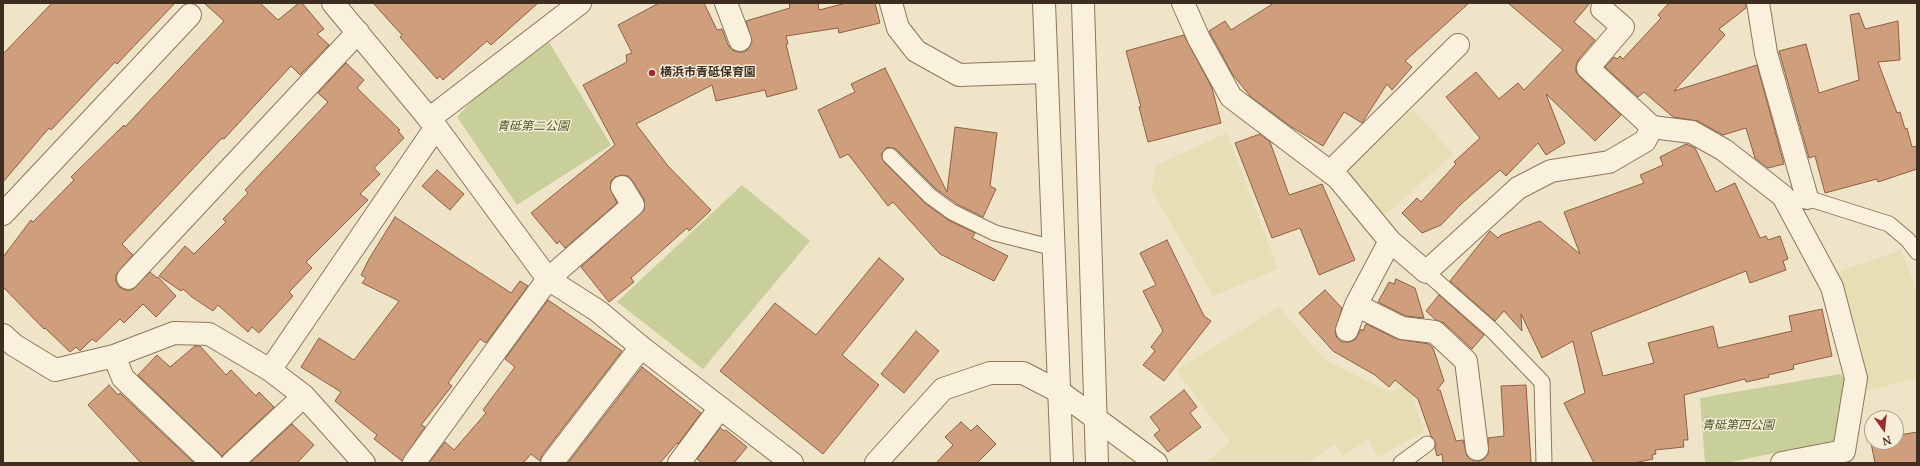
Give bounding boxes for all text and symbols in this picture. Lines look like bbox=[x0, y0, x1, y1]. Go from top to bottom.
place label: 横浜市青砥保育園 bbox=[660, 66, 756, 80]
marker: 横浜市青砥保育園 bbox=[647, 68, 657, 78]
park label: 青砥第二公園 bbox=[497, 120, 569, 134]
north arrow bbox=[1864, 410, 1904, 450]
park label: 青砥第四公園 bbox=[1702, 419, 1774, 433]
text: N bbox=[1881, 433, 1893, 449]

